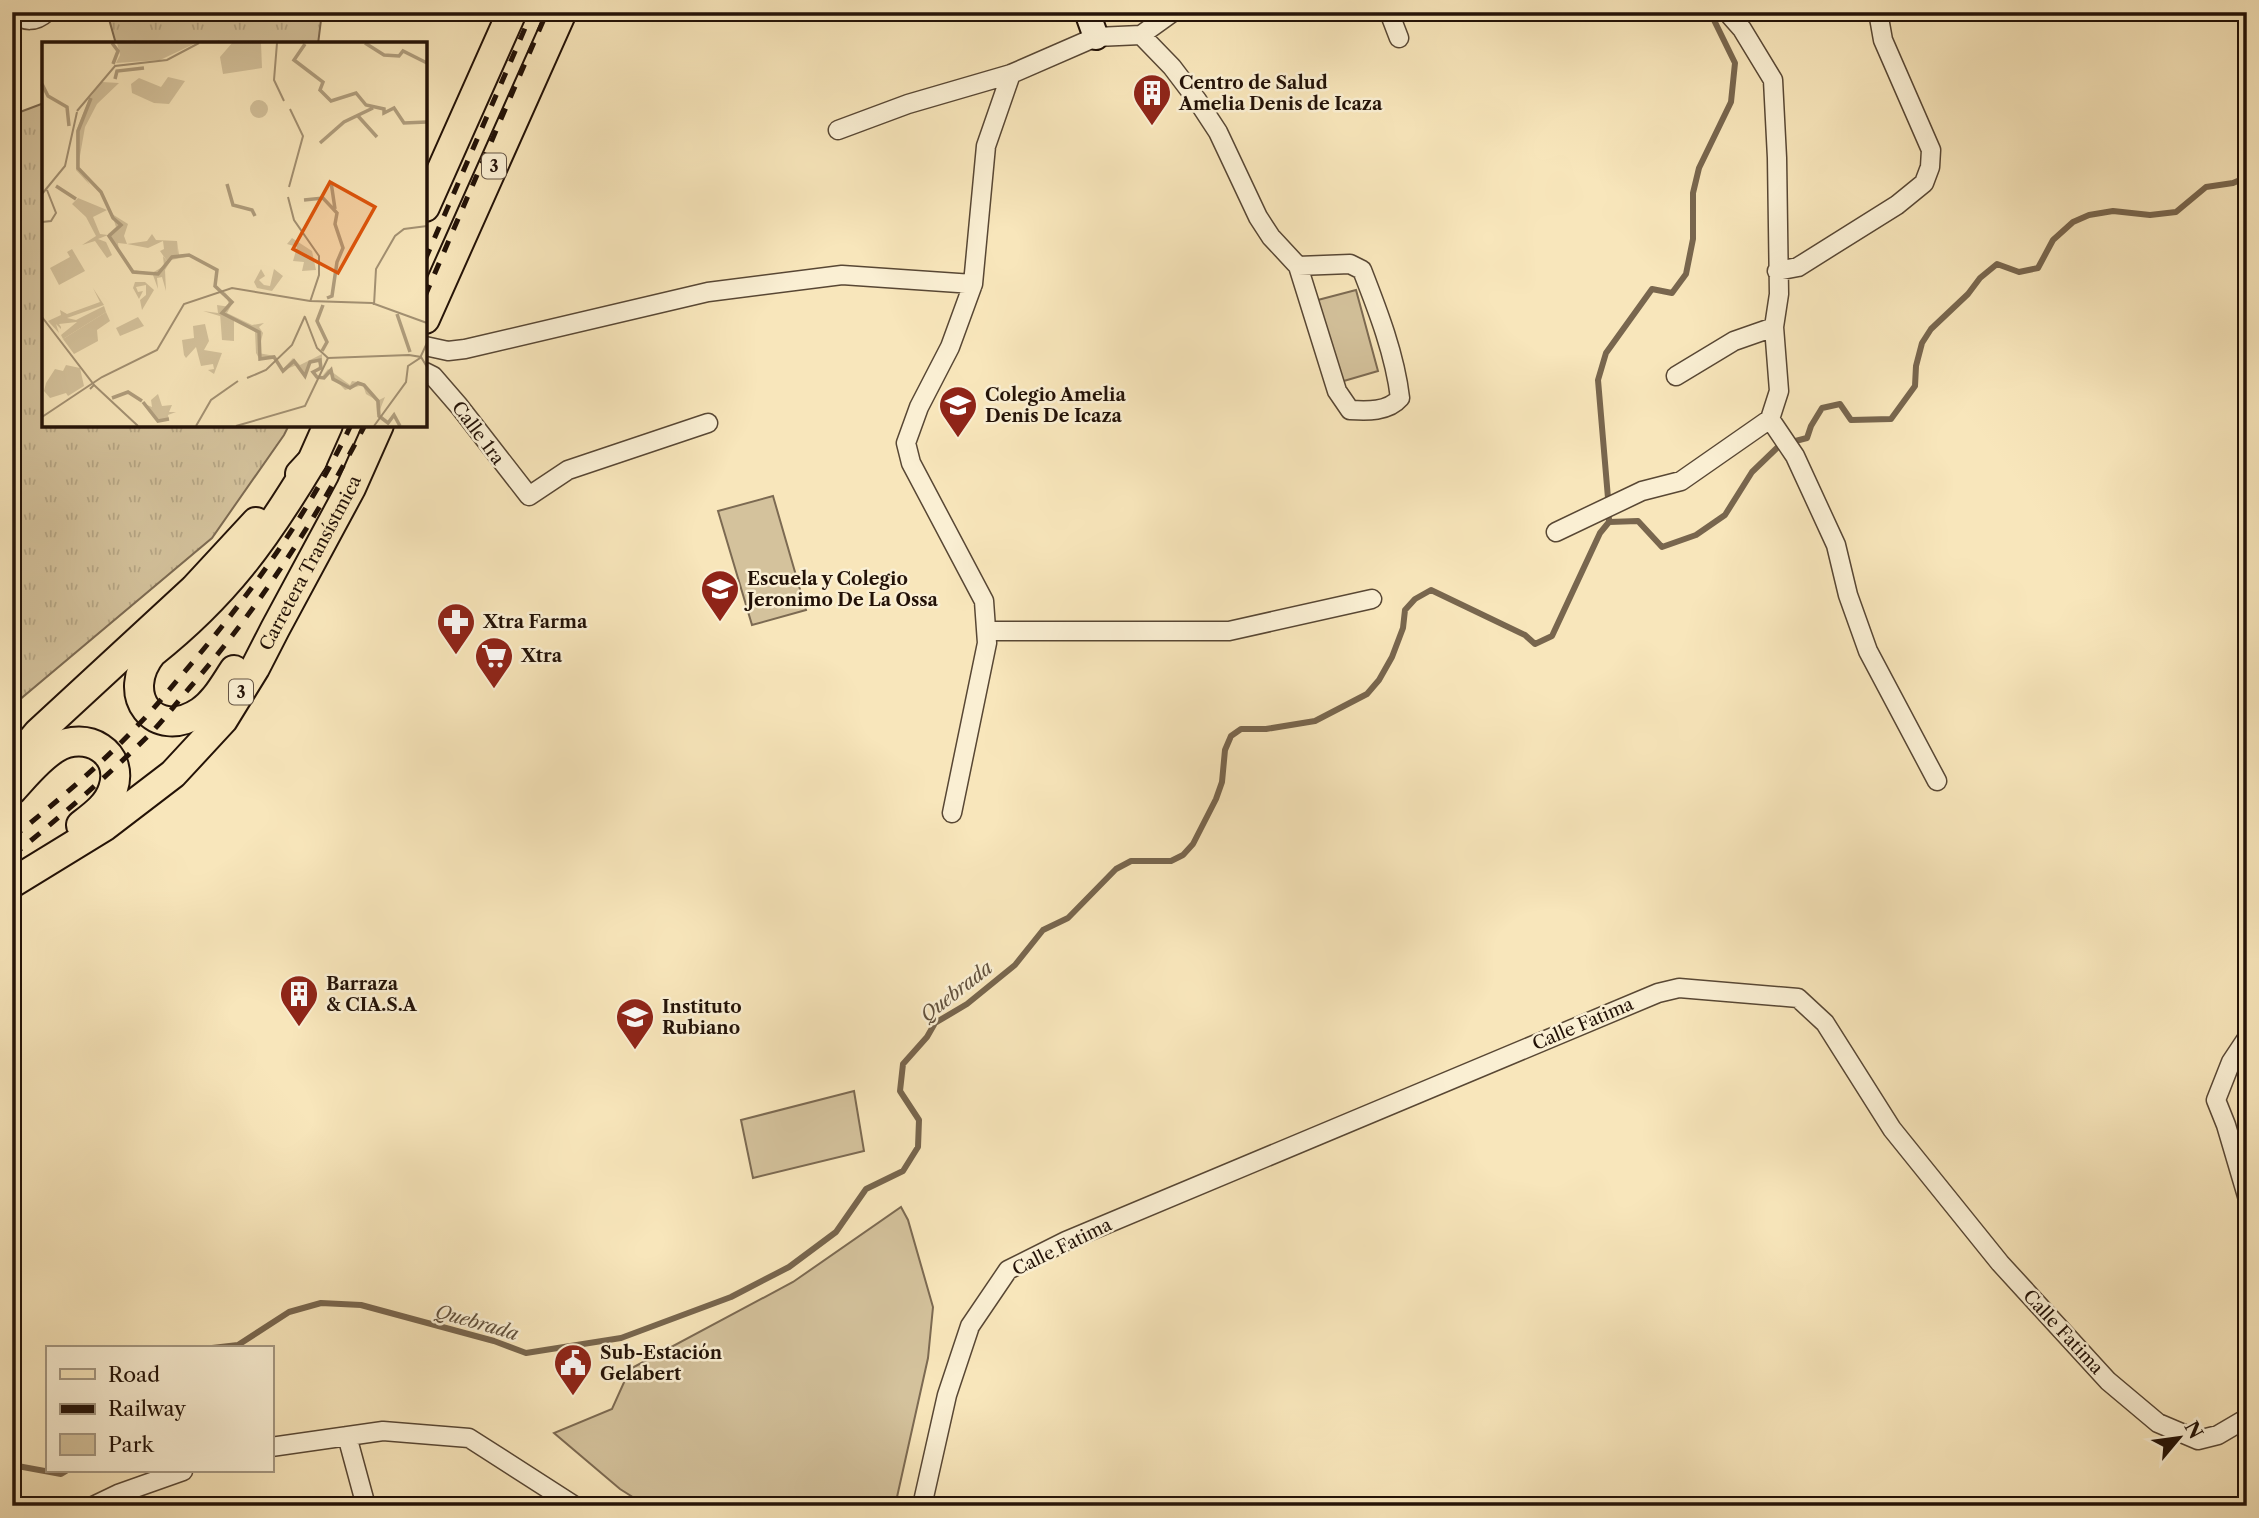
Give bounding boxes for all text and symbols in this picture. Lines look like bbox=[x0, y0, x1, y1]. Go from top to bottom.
inset map bbox=[42, 42, 427, 427]
building icon: Centro de Salud Amelia Denis de Icaza bbox=[1131, 72, 1173, 127]
place label: Centro de Salud Amelia Denis de Icaza bbox=[1178, 72, 1383, 115]
road number: 3 bbox=[482, 154, 506, 178]
school or university icon: Colegio Amelia Denis De Icaza bbox=[937, 384, 979, 439]
place label: Colegio Amelia Denis De Icaza bbox=[985, 384, 1126, 427]
street label: Calle 1ra bbox=[447, 397, 509, 469]
street label: Carretera Transístmica bbox=[255, 472, 366, 654]
school or university icon: Escuela y Colegio Jeronimo De La Ossa bbox=[699, 568, 741, 623]
place label: Escuela y Colegio Jeronimo De La Ossa bbox=[744, 568, 939, 611]
pharmacy icon: Xtra Farma bbox=[435, 601, 477, 656]
place label: Xtra Farma bbox=[482, 611, 588, 633]
supermarket icon: Xtra bbox=[473, 635, 515, 690]
place label: Xtra bbox=[520, 645, 563, 667]
road number: 3 bbox=[229, 680, 253, 705]
water label: Quebrada bbox=[916, 956, 998, 1027]
building icon: Barraza & CIA.S.A bbox=[278, 973, 320, 1028]
place label: Barraza & CIA.S.A bbox=[326, 973, 418, 1016]
street label: Calle Fatima bbox=[1529, 993, 1637, 1055]
school or university icon: Instituto Rubiano bbox=[614, 996, 656, 1051]
place label: Instituto Rubiano bbox=[662, 996, 742, 1039]
street label: Calle Fatima bbox=[1009, 1213, 1116, 1280]
street label: Calle Fatima bbox=[2018, 1285, 2108, 1379]
water label: Quebrada bbox=[433, 1300, 522, 1345]
public building icon: Sub-Estación Gelabert bbox=[552, 1342, 594, 1397]
place label: Sub-Estación Gelabert bbox=[600, 1342, 723, 1385]
legend bbox=[46, 1346, 273, 1472]
text: Road bbox=[108, 1362, 160, 1387]
text: Railway bbox=[108, 1396, 186, 1421]
north arrow bbox=[2144, 1402, 2214, 1472]
text: N bbox=[2179, 1417, 2207, 1443]
text: Park bbox=[108, 1432, 154, 1457]

